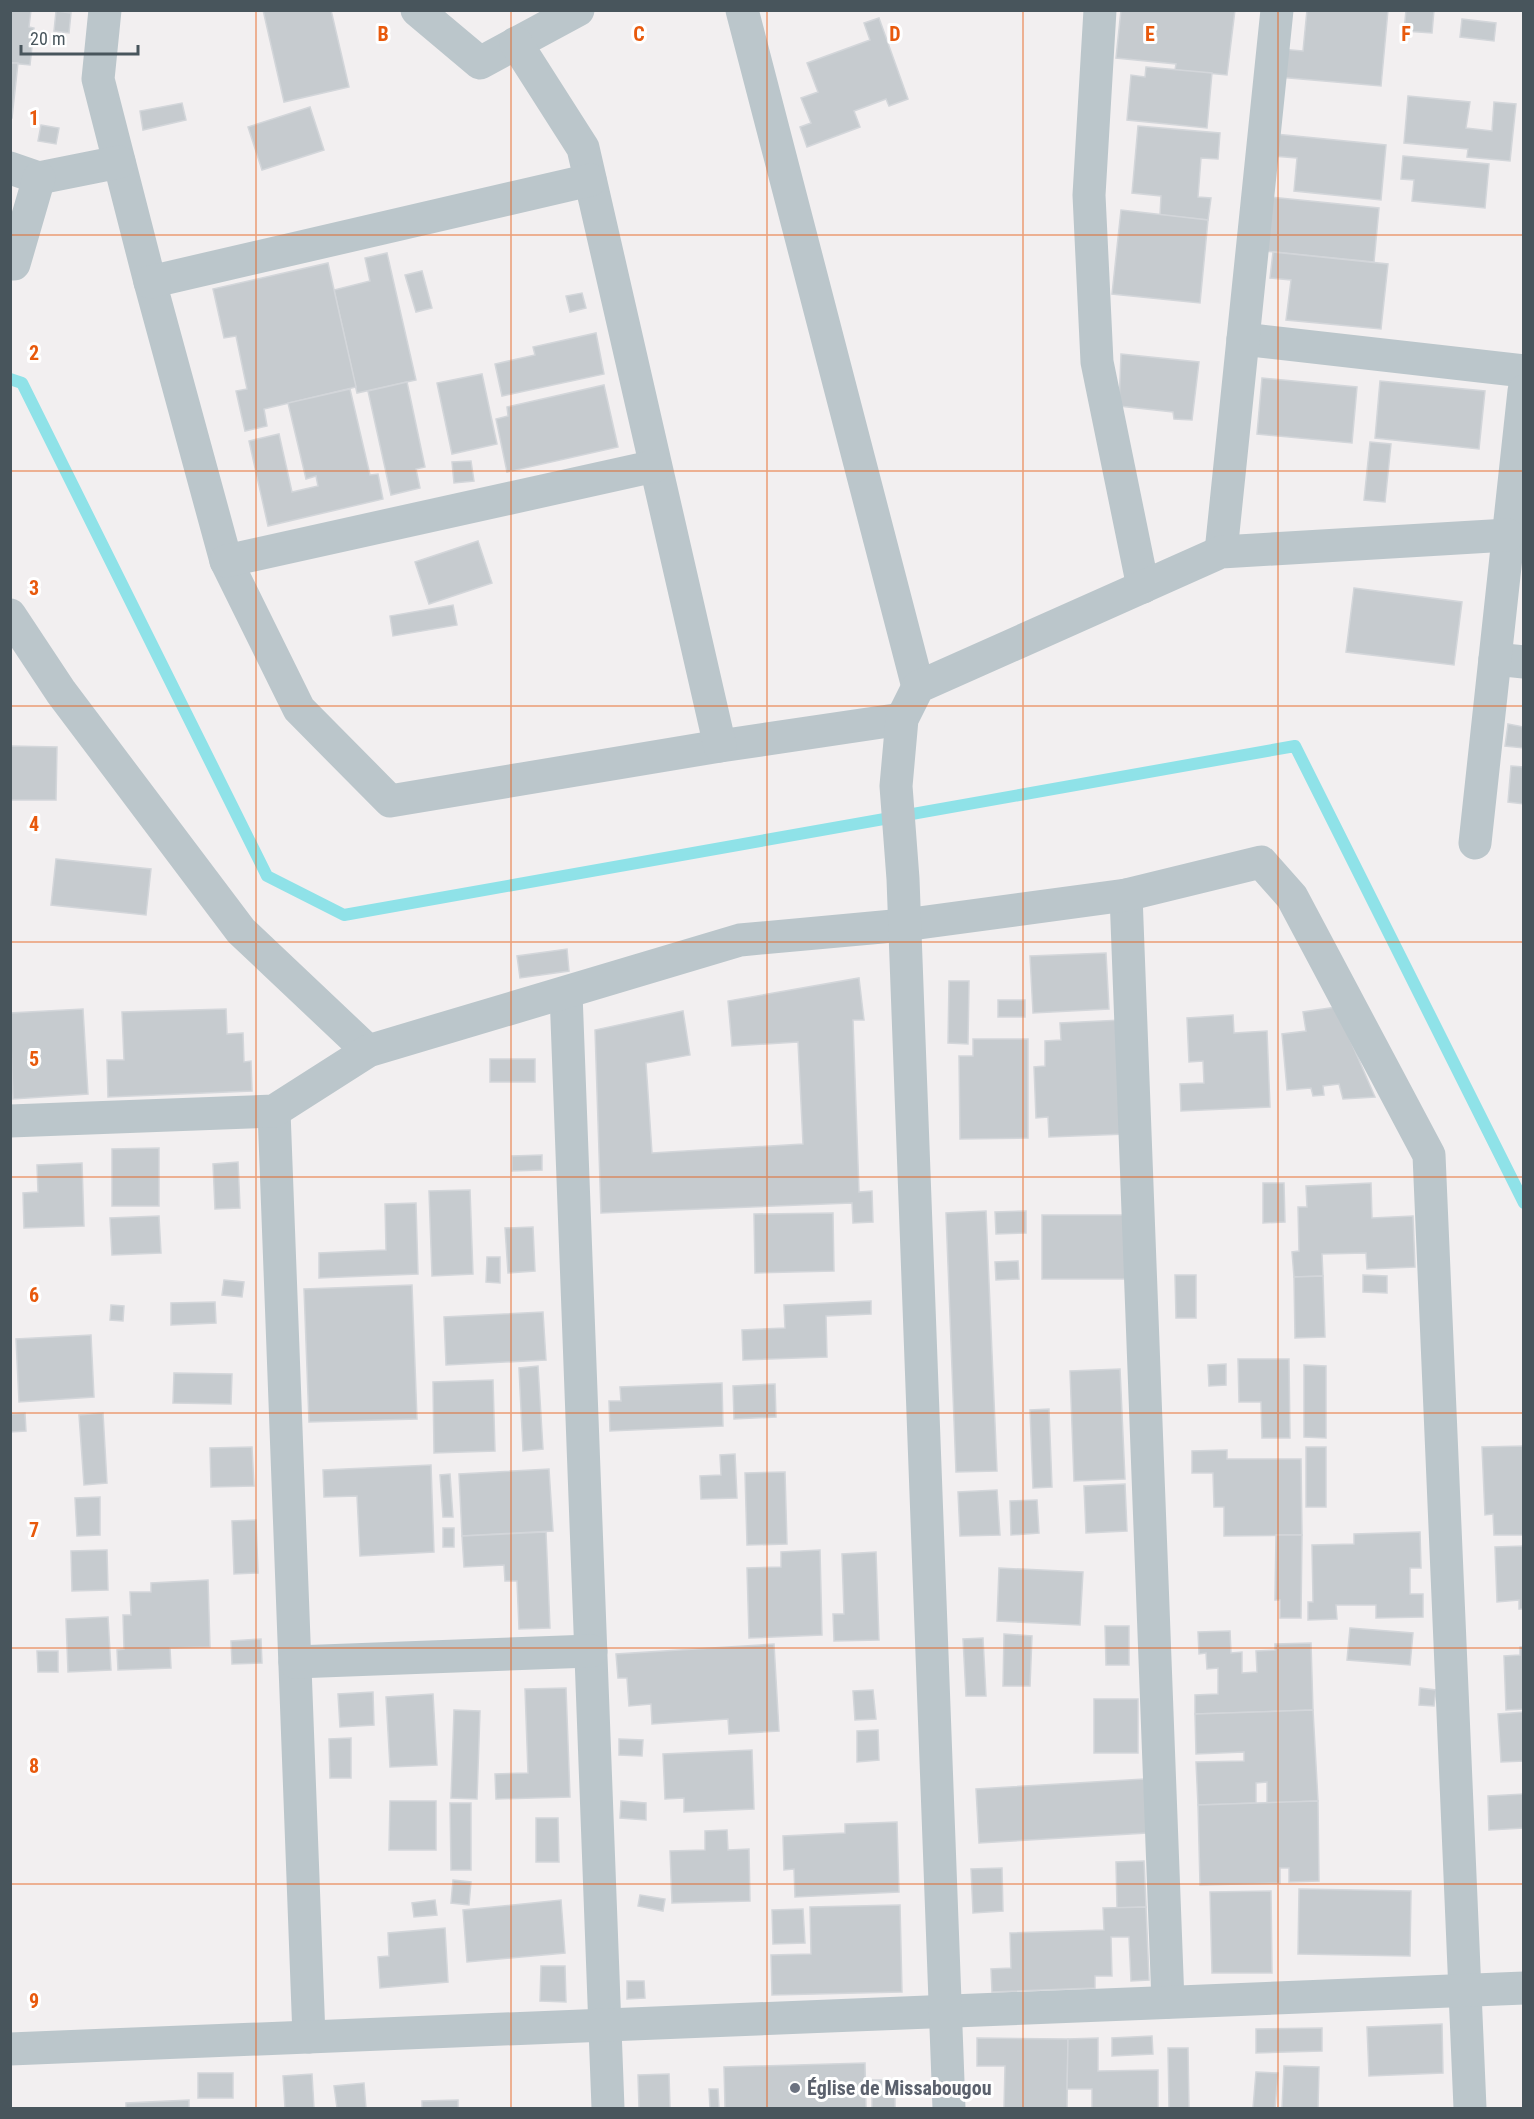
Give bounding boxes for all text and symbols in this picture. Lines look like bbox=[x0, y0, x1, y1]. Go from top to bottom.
scale bar bbox=[21, 18, 138, 56]
text: B bbox=[377, 22, 389, 46]
text: C bbox=[633, 22, 645, 46]
text: D bbox=[889, 22, 901, 46]
text: E bbox=[1145, 22, 1155, 46]
text: F bbox=[1401, 22, 1411, 46]
text: 20 m bbox=[30, 28, 65, 49]
text: 1 bbox=[29, 106, 39, 130]
text: 2 bbox=[29, 341, 39, 365]
text: 3 bbox=[29, 576, 39, 600]
text: 4 bbox=[29, 812, 39, 836]
text: 5 bbox=[29, 1047, 39, 1071]
text: 6 bbox=[29, 1283, 39, 1307]
text: 7 bbox=[29, 1518, 39, 1542]
text: 8 bbox=[29, 1754, 39, 1778]
text: 9 bbox=[29, 1989, 39, 2013]
place label: Église de Missabougou bbox=[807, 2076, 991, 2100]
marker: Église de Missabougou bbox=[788, 2081, 802, 2095]

